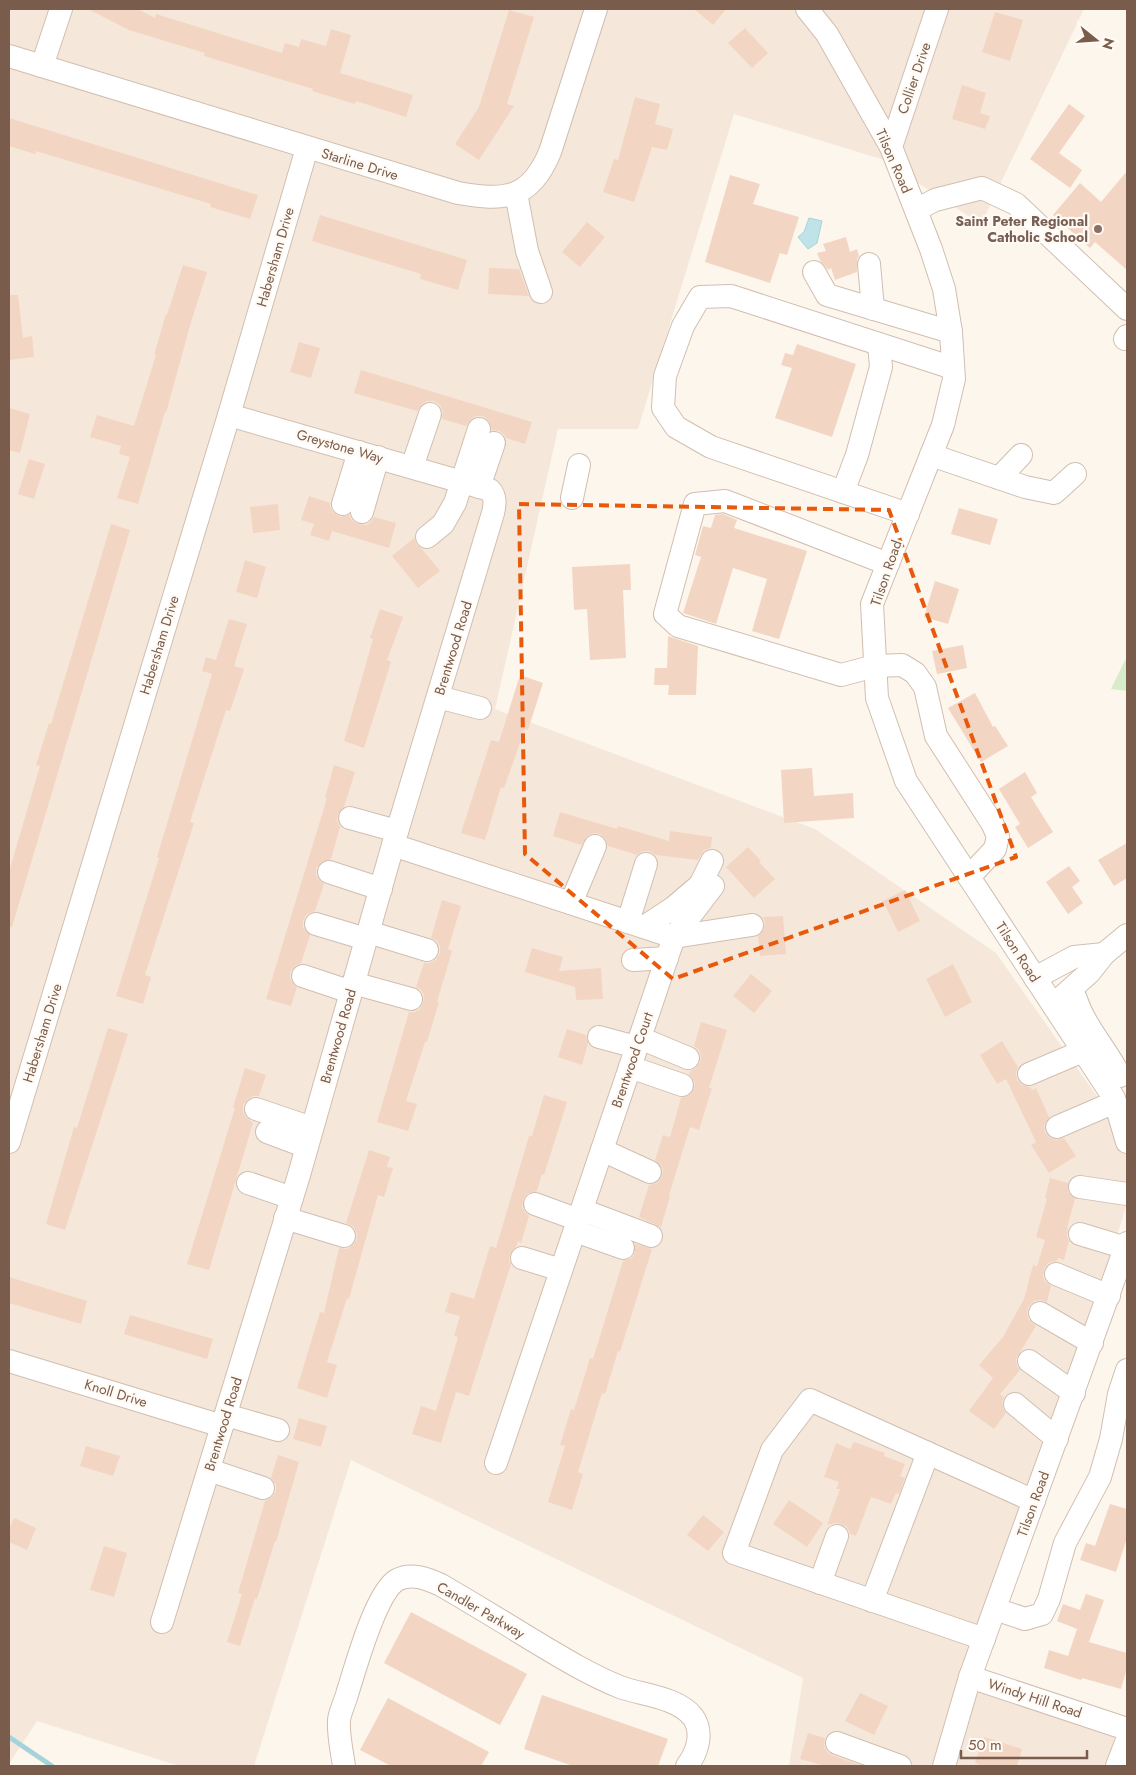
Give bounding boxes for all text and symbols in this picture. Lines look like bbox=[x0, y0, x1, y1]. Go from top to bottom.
north arrow bbox=[1071, 15, 1121, 65]
text: N bbox=[1097, 36, 1120, 52]
street label: Collier Drive bbox=[892, 39, 936, 117]
street label: Tilson Road bbox=[871, 126, 917, 196]
street label: Starline Drive bbox=[319, 143, 401, 185]
street label: Habersham Drive bbox=[251, 205, 299, 309]
place label: Saint Peter Regional Catholic School bbox=[955, 211, 1088, 247]
marker: Saint Peter Regional Catholic School bbox=[1092, 223, 1104, 235]
street label: Greystone Way bbox=[294, 424, 386, 468]
street label: Tilson Road bbox=[865, 537, 907, 609]
street label: Habersham Drive bbox=[134, 593, 184, 697]
street label: Brentwood Road bbox=[429, 599, 477, 697]
street label: Tilson Road bbox=[991, 918, 1045, 986]
street label: Habersham Drive bbox=[17, 981, 67, 1085]
street label: Brentwood Road bbox=[315, 986, 361, 1086]
street label: Brentwood Court bbox=[606, 1009, 658, 1110]
street label: Knoll Drive bbox=[82, 1374, 150, 1412]
street label: Brentwood Road bbox=[199, 1375, 247, 1473]
street label: Tilson Road bbox=[1012, 1468, 1054, 1540]
street label: Candler Parkway bbox=[433, 1577, 529, 1644]
street label: Windy Hill Road bbox=[985, 1673, 1085, 1723]
scale bar bbox=[961, 1728, 1087, 1760]
text: 50 m bbox=[968, 1734, 1002, 1756]

